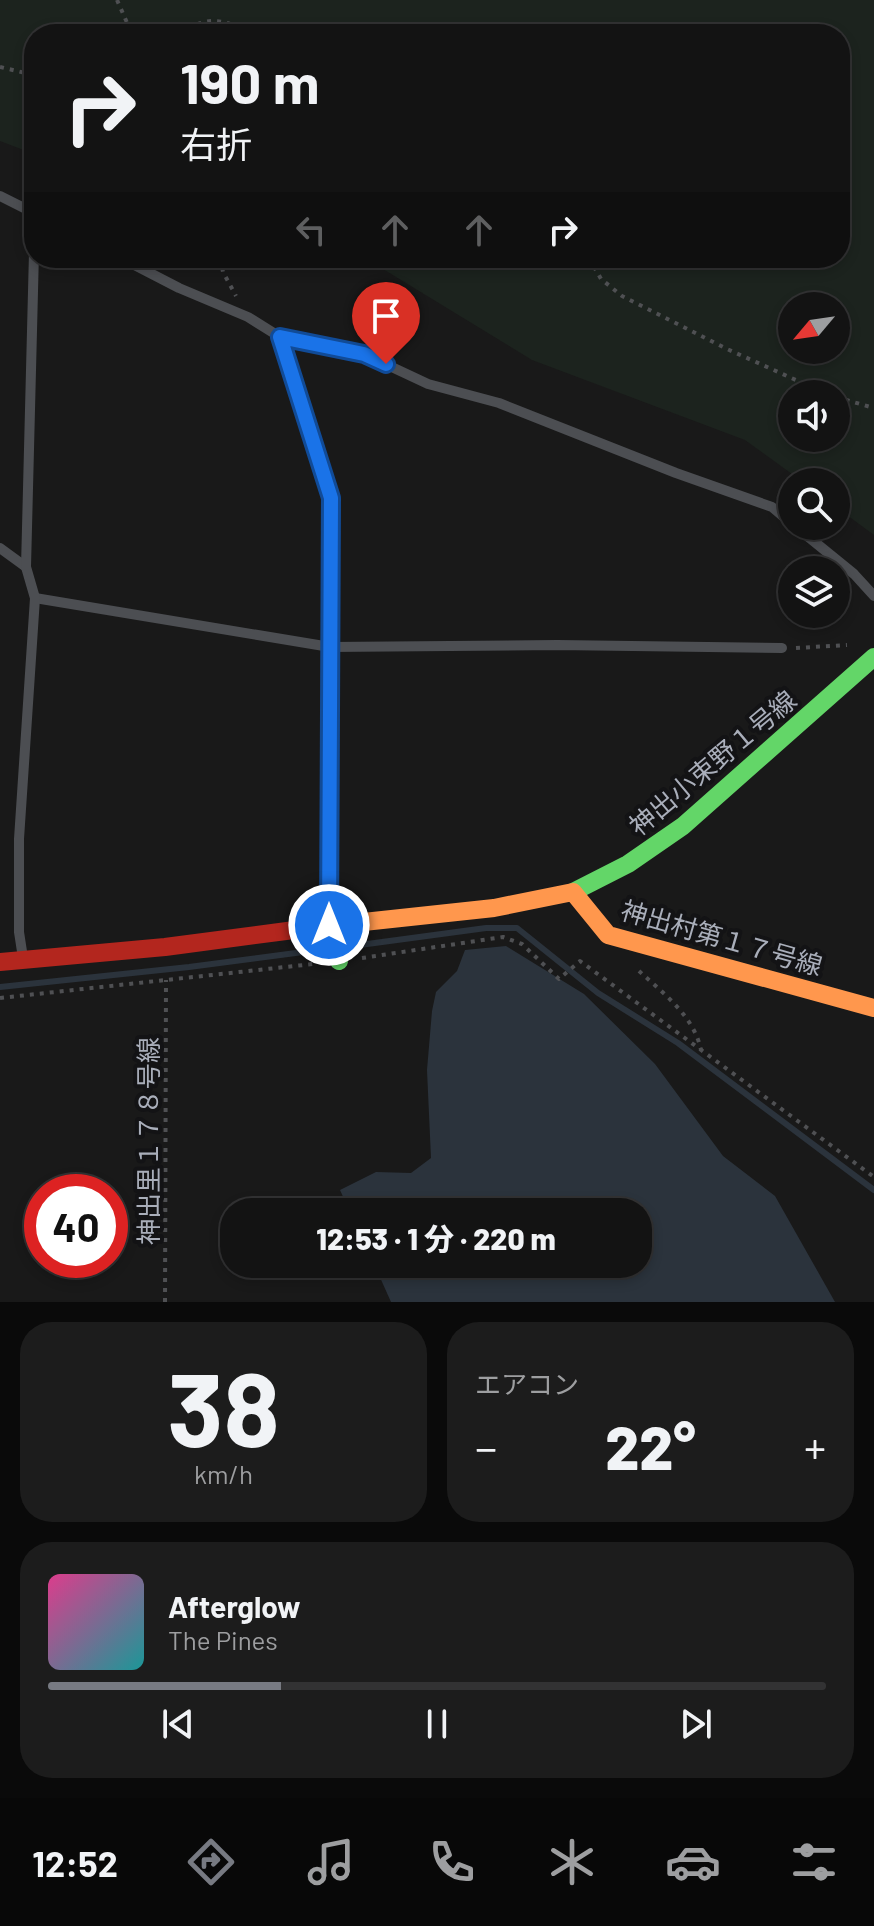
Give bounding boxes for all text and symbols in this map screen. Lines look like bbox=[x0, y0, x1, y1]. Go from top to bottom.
text: 190 m bbox=[180, 48, 319, 115]
icon: right bbox=[48, 56, 152, 160]
text: 右折 bbox=[180, 122, 252, 165]
icon: left bbox=[289, 208, 333, 252]
icon: ahead bbox=[373, 208, 417, 252]
icon: ahead bbox=[457, 208, 501, 252]
icon: right bbox=[541, 208, 585, 252]
pin bbox=[352, 282, 420, 364]
north arrow bbox=[778, 292, 850, 364]
map controls bbox=[778, 292, 850, 628]
icon: arrive bbox=[364, 294, 408, 338]
button: sound bbox=[778, 380, 850, 452]
button: search bbox=[778, 468, 850, 540]
button: layers bbox=[778, 556, 850, 628]
street label: 神出小束野１号線 bbox=[622, 683, 802, 841]
position arrow bbox=[287, 883, 371, 967]
street label: 神出村第１７号線 bbox=[618, 893, 826, 981]
street label: 神出里１７８号線 bbox=[132, 1037, 163, 1245]
speed limit sign: 40 bbox=[24, 1174, 128, 1278]
text: 12:53 · 1 分 · 220 m bbox=[316, 1220, 556, 1256]
text: 38 bbox=[167, 1343, 280, 1468]
text: エアコン bbox=[475, 1368, 579, 1399]
text: 22° bbox=[605, 1410, 696, 1482]
text: − bbox=[475, 1420, 497, 1473]
text: + bbox=[804, 1420, 826, 1473]
text: km/h bbox=[194, 1458, 253, 1489]
text: Afterglow bbox=[168, 1588, 301, 1624]
text: The Pines bbox=[168, 1624, 278, 1655]
icon: previous bbox=[156, 1702, 200, 1746]
icon: pause bbox=[415, 1702, 459, 1746]
icon: next bbox=[674, 1702, 718, 1746]
icon: directions bbox=[183, 1834, 239, 1890]
icon: music bbox=[303, 1834, 359, 1890]
icon: phone bbox=[424, 1834, 480, 1890]
icon: climate bbox=[544, 1834, 600, 1890]
icon: car bbox=[665, 1834, 721, 1890]
icon: filters bbox=[786, 1834, 842, 1890]
text: 12:52 bbox=[32, 1841, 118, 1884]

